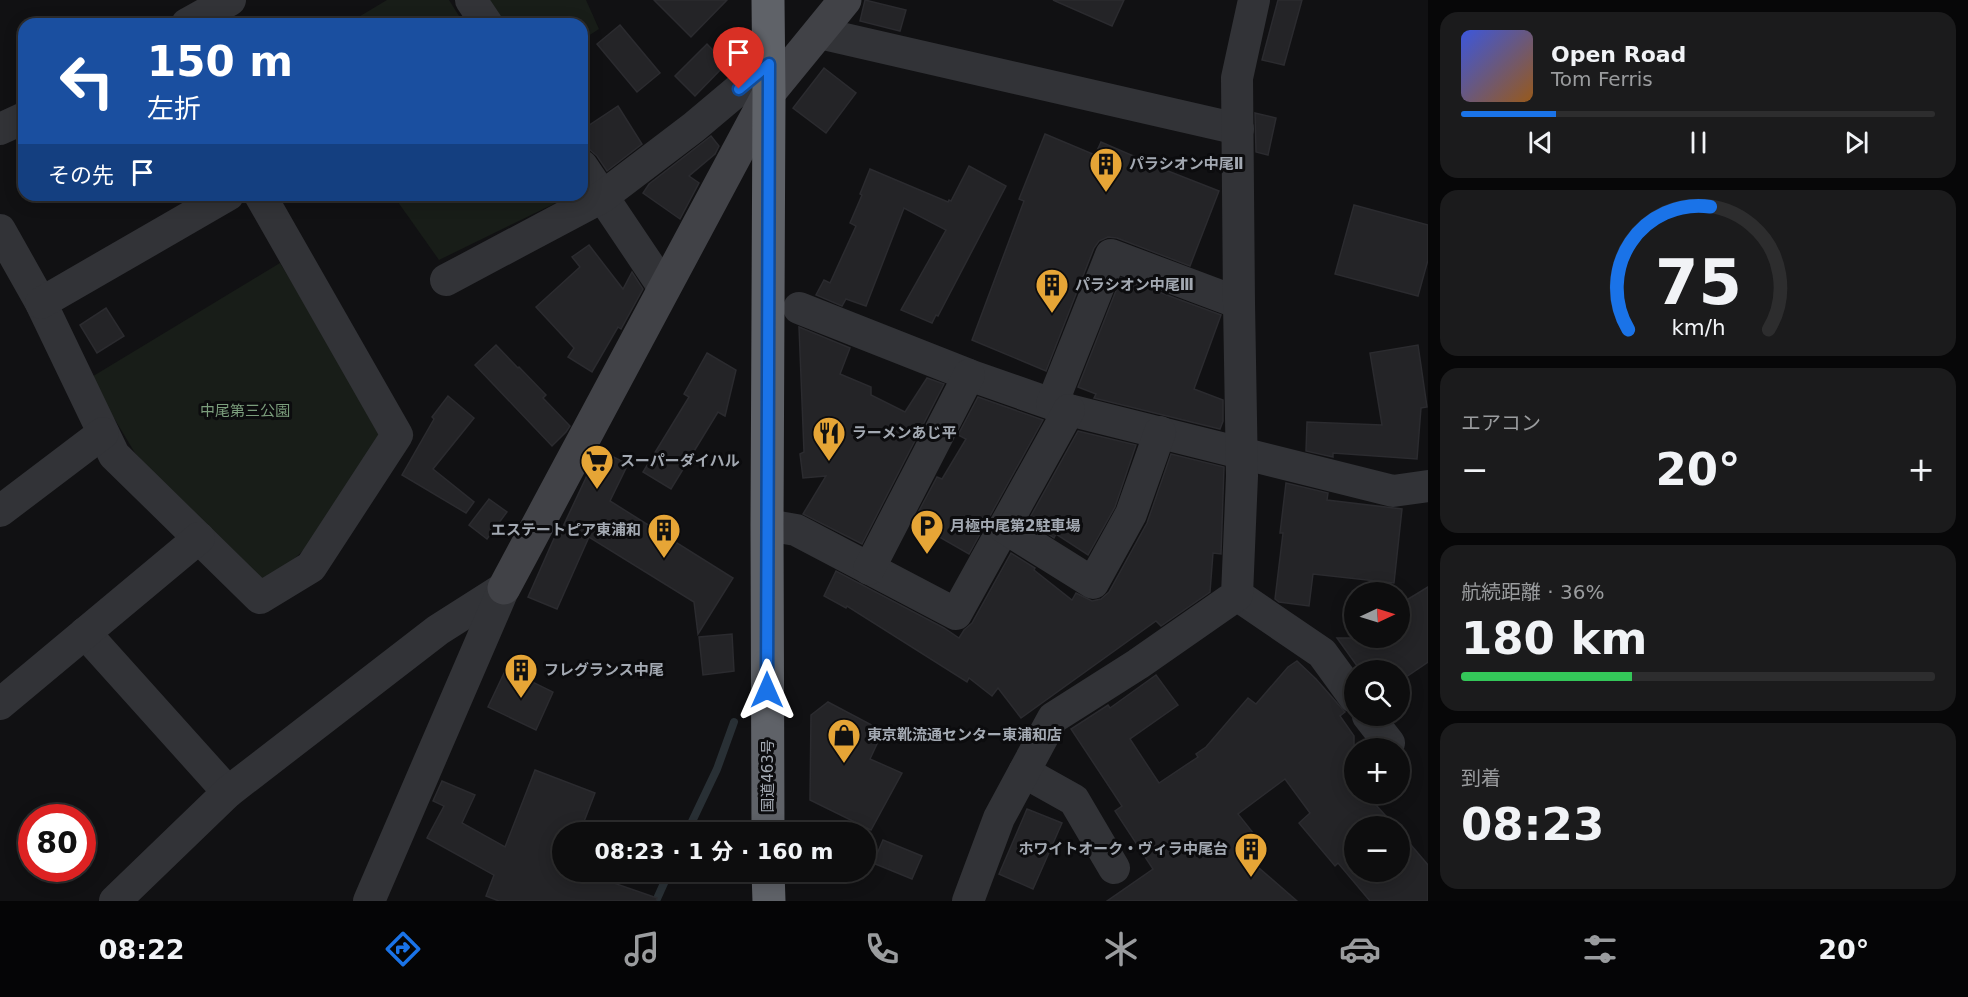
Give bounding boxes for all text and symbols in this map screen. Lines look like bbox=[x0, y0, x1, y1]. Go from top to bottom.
pin bbox=[713, 27, 764, 89]
icon: arrive bbox=[722, 36, 755, 69]
text: 150 m bbox=[147, 37, 293, 86]
icon: left bbox=[48, 42, 126, 120]
text: Open Road bbox=[1551, 42, 1686, 67]
text: Tom Ferris bbox=[1551, 67, 1653, 91]
text: 左折 bbox=[147, 93, 201, 124]
icon: previous bbox=[1524, 126, 1557, 159]
icon: pause bbox=[1682, 126, 1715, 159]
icon: next bbox=[1840, 126, 1873, 159]
building icon: パラシオン中尾Ⅱ bbox=[1088, 146, 1124, 193]
place label: パラシオン中尾Ⅱ bbox=[1129, 155, 1244, 173]
icon: arrive bbox=[126, 156, 159, 189]
text: その先 bbox=[48, 163, 114, 188]
text: 75 bbox=[1655, 246, 1741, 319]
building icon: パラシオン中尾Ⅲ bbox=[1034, 267, 1070, 314]
place label: パラシオン中尾Ⅲ bbox=[1075, 276, 1194, 294]
text: km/h bbox=[1671, 315, 1725, 340]
park label: 中尾第三公園 bbox=[200, 402, 290, 420]
text: エアコン bbox=[1461, 411, 1541, 435]
restaurant icon: ラーメンあじ平 bbox=[811, 415, 847, 462]
place label: ラーメンあじ平 bbox=[852, 424, 956, 442]
supermarket icon: スーパーダイハル bbox=[579, 443, 615, 490]
text: 20° bbox=[1655, 443, 1741, 496]
text: − bbox=[1461, 450, 1489, 489]
text: + bbox=[1907, 450, 1935, 489]
place label: スーパーダイハル bbox=[620, 452, 740, 470]
parking icon: 月極中尾第2駐車場 bbox=[909, 508, 945, 555]
building icon: エステートピア東浦和 bbox=[646, 512, 682, 559]
place label: 月極中尾第2駐車場 bbox=[950, 517, 1080, 535]
place label: エステートピア東浦和 bbox=[491, 521, 641, 539]
text: 航続距離 · 36% bbox=[1461, 580, 1605, 604]
north arrow bbox=[1344, 582, 1410, 648]
map controls bbox=[1344, 582, 1410, 882]
text: 180 km bbox=[1461, 612, 1647, 665]
building icon: フレグランス中尾 bbox=[503, 652, 539, 699]
position arrow bbox=[735, 658, 799, 722]
button: search bbox=[1344, 660, 1410, 726]
place label: フレグランス中尾 bbox=[544, 661, 664, 679]
shop icon: 東京靴流通センター東浦和店 bbox=[826, 717, 862, 764]
place label: 東京靴流通センター東浦和店 bbox=[867, 726, 1062, 744]
button: + bbox=[1344, 738, 1410, 804]
street label: 国道463号 bbox=[759, 739, 777, 813]
text: 到着 bbox=[1461, 766, 1501, 790]
text: 08:23 bbox=[1461, 798, 1604, 851]
speed limit sign: 80 bbox=[18, 804, 96, 882]
button: − bbox=[1344, 816, 1410, 882]
building icon: ホワイトオーク・ヴィラ中尾台 bbox=[1233, 831, 1269, 878]
text: 08:23 · 1 分 · 160 m bbox=[595, 839, 833, 864]
place label: ホワイトオーク・ヴィラ中尾台 bbox=[1018, 840, 1228, 858]
icon: directions bbox=[382, 928, 424, 970]
icon: music bbox=[621, 928, 663, 970]
icon: phone bbox=[861, 928, 903, 970]
icon: climate bbox=[1100, 928, 1142, 970]
icon: car bbox=[1339, 928, 1381, 970]
icon: filters bbox=[1579, 928, 1621, 970]
text: 08:22 bbox=[99, 934, 185, 965]
text: 20° bbox=[1818, 934, 1869, 965]

